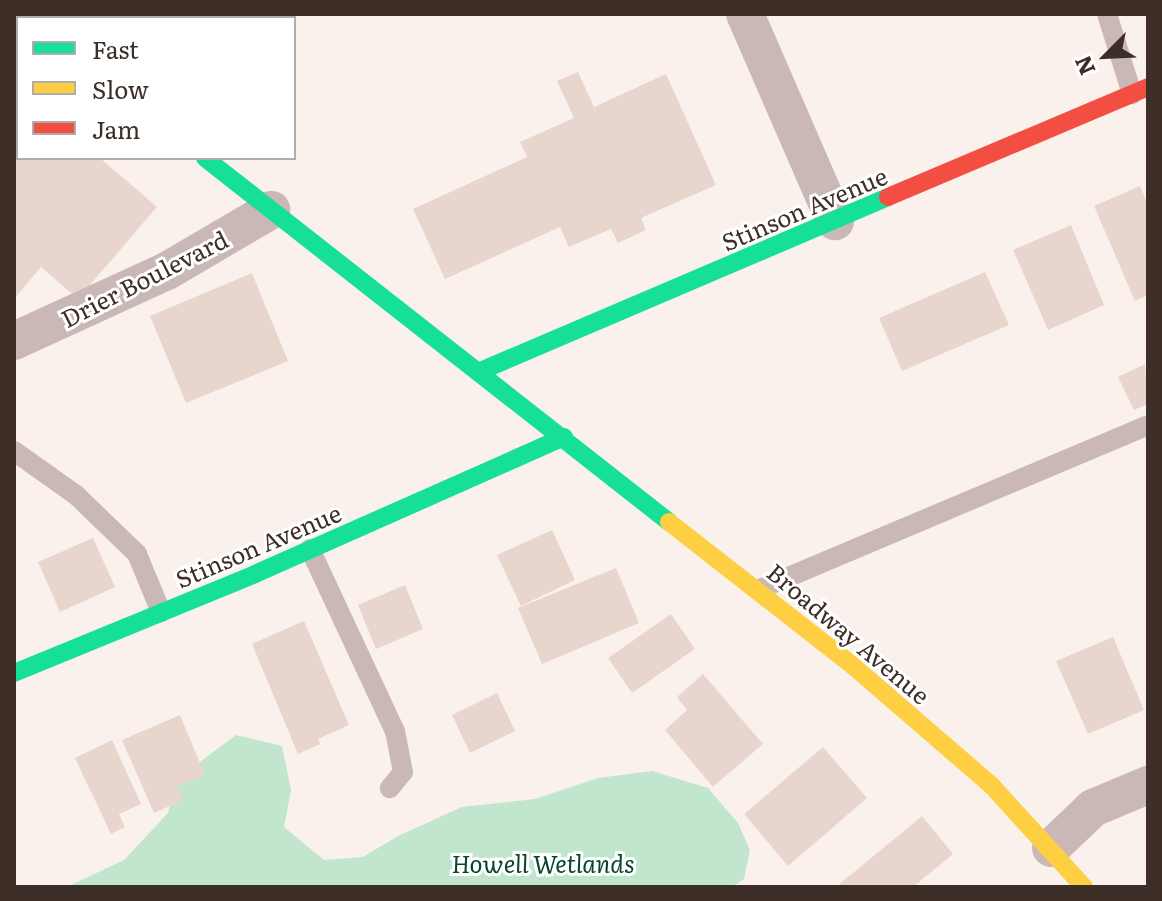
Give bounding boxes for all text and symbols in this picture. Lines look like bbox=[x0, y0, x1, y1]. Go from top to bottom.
legend bbox=[16, 16, 296, 160]
north arrow bbox=[1066, 16, 1146, 96]
text: Fast bbox=[92, 31, 139, 66]
text: N bbox=[1065, 51, 1102, 81]
text: Slow bbox=[92, 71, 149, 106]
text: Jam bbox=[92, 111, 140, 146]
street label: Stinson Avenue bbox=[717, 160, 891, 256]
street label: Drier Boulevard bbox=[56, 224, 232, 332]
street label: Stinson Avenue bbox=[171, 497, 345, 593]
street label: Broadway Avenue bbox=[762, 557, 936, 709]
park label: Howell Wetlands bbox=[451, 849, 635, 877]

